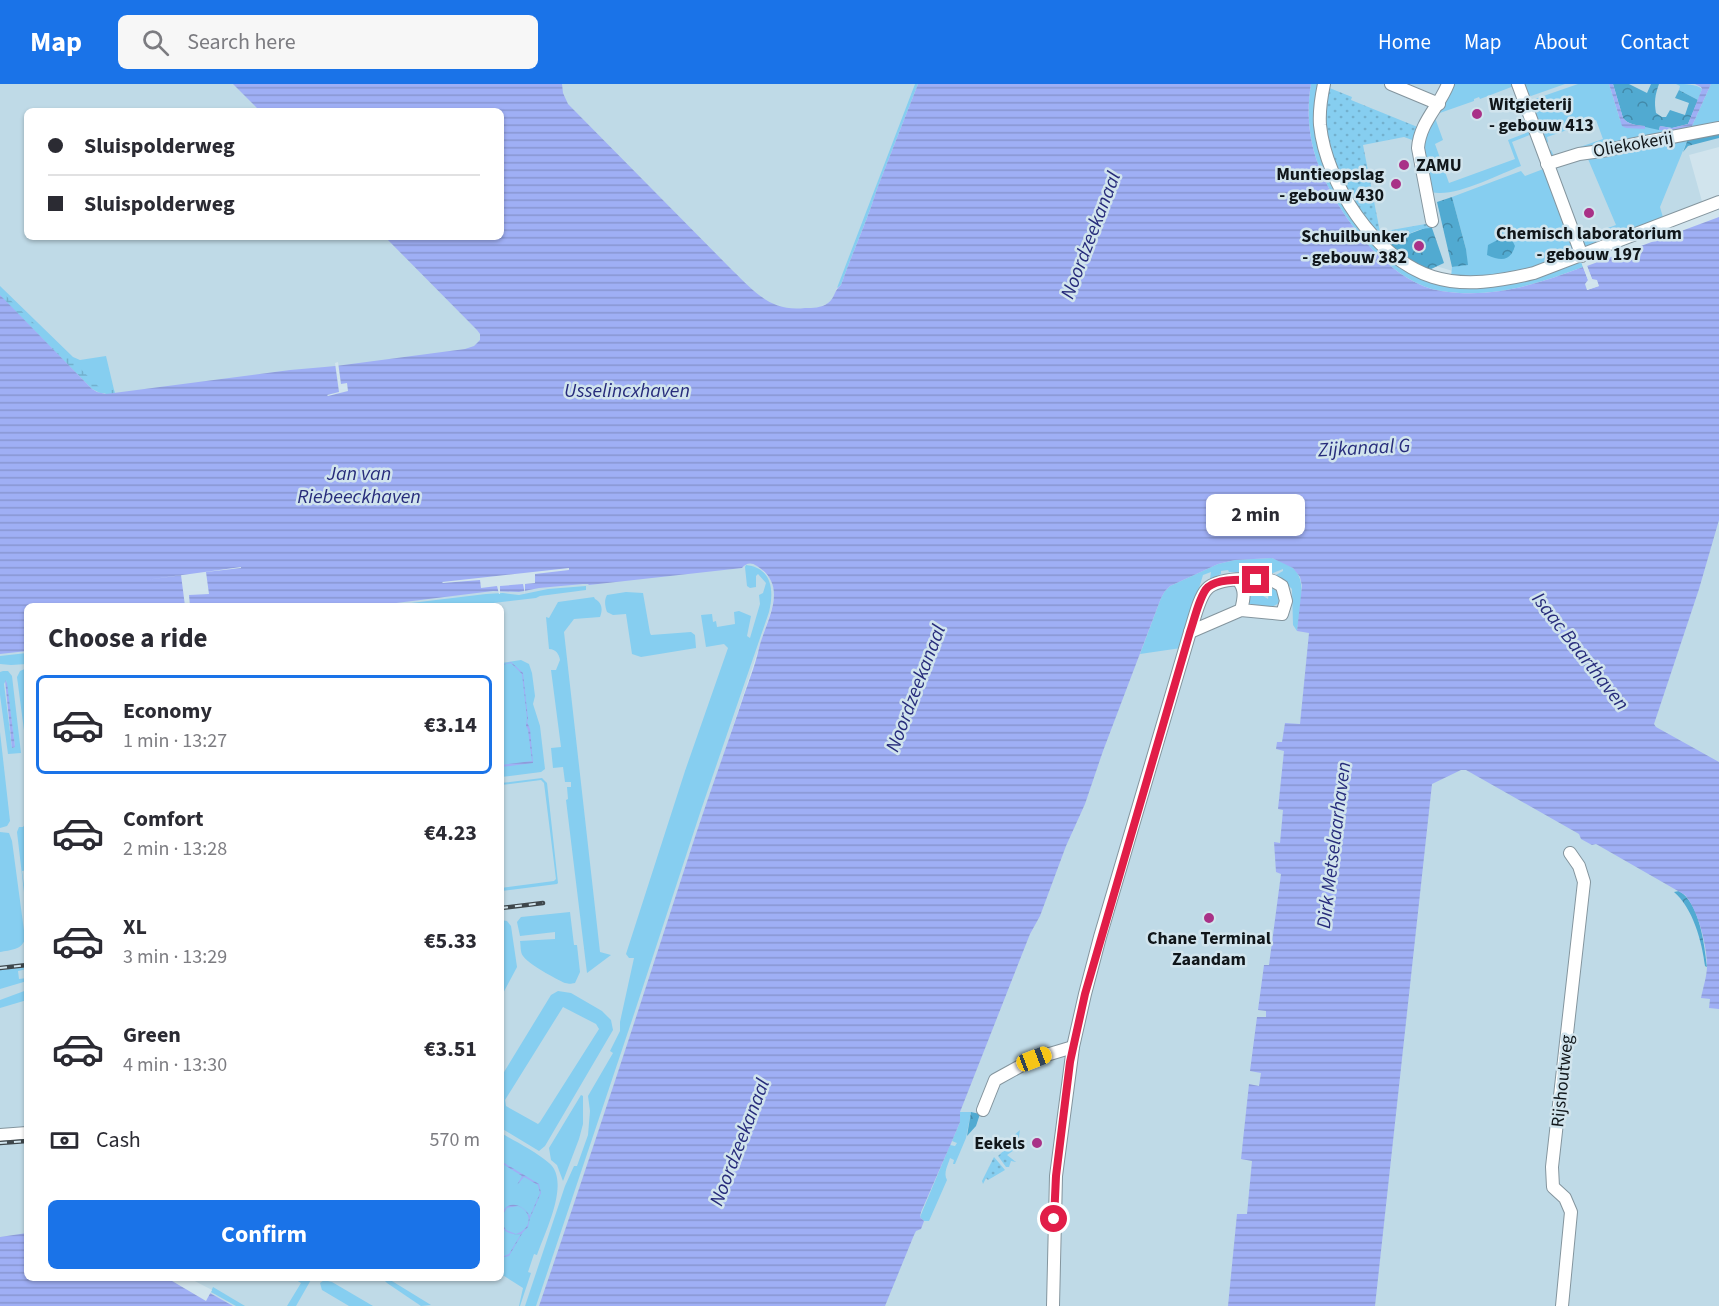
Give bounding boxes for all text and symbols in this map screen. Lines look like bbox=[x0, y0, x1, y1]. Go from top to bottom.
search box bbox=[118, 15, 538, 69]
text: Map bbox=[30, 22, 82, 62]
icon: search bbox=[139, 26, 172, 59]
text: Search here bbox=[187, 26, 296, 58]
text: Home bbox=[1378, 27, 1431, 57]
text: Map bbox=[1464, 27, 1502, 57]
text: About bbox=[1535, 27, 1587, 57]
text: Contact bbox=[1620, 27, 1689, 57]
place label: Witgieterij - gebouw 413 bbox=[1489, 92, 1594, 138]
marker: Witgieterij - gebouw 413 bbox=[1470, 107, 1484, 121]
street label: Oliekokerij bbox=[1591, 125, 1675, 164]
text: Sluispolderweg bbox=[84, 130, 235, 162]
place label: ZAMU bbox=[1416, 153, 1462, 178]
marker: ZAMU bbox=[1397, 158, 1411, 172]
place label: Muntieopslag - gebouw 430 bbox=[1276, 162, 1384, 208]
water label: Noordzeekanaal bbox=[1054, 168, 1128, 303]
marker: Muntieopslag - gebouw 430 bbox=[1389, 177, 1403, 191]
text: Sluispolderweg bbox=[84, 188, 235, 220]
marker: Chemisch laboratorium - gebouw 197 bbox=[1582, 206, 1596, 220]
place label: Chemisch laboratorium - gebouw 197 bbox=[1496, 221, 1682, 267]
place label: Schuilbunker - gebouw 382 bbox=[1301, 224, 1408, 270]
marker: Schuilbunker - gebouw 382 bbox=[1412, 239, 1426, 253]
water label: Usselincxhaven bbox=[564, 377, 690, 405]
water label: Zijkanaal G bbox=[1316, 432, 1411, 464]
water label: Jan van Riebeeckhaven bbox=[297, 460, 421, 511]
callout: 2 min bbox=[1206, 493, 1306, 535]
text: 2 min bbox=[1231, 501, 1280, 529]
route end bbox=[1242, 566, 1269, 593]
water label: Isaac Baarthaven bbox=[1525, 586, 1635, 717]
text: Choose a ride bbox=[48, 619, 208, 658]
water label: Noordzeekanaal bbox=[879, 621, 953, 756]
text: Economy bbox=[123, 695, 212, 727]
icon: car bbox=[51, 698, 105, 752]
text: €3.14 bbox=[424, 709, 477, 741]
text: 1 min · 13:27 bbox=[123, 727, 227, 755]
water label: Dirk Metselaarhaven bbox=[1310, 760, 1358, 930]
text: Comfort bbox=[123, 803, 204, 835]
icon: car bbox=[51, 806, 105, 860]
text: €4.23 bbox=[424, 817, 477, 849]
text: 2 min · 13:28 bbox=[123, 835, 227, 863]
text: XL bbox=[123, 911, 147, 943]
marker: Chane Terminal Zaandam bbox=[1202, 911, 1216, 925]
icon: car bbox=[51, 914, 105, 968]
text: €5.33 bbox=[424, 925, 477, 957]
place label: Chane Terminal Zaandam bbox=[1147, 926, 1271, 972]
text: 3 min · 13:29 bbox=[123, 943, 227, 971]
text: Green bbox=[123, 1019, 181, 1051]
icon: car bbox=[51, 1022, 105, 1076]
text: €3.51 bbox=[424, 1033, 477, 1065]
street label: Rijshoutweg bbox=[1545, 1034, 1580, 1128]
car bbox=[1014, 1044, 1054, 1074]
text: 4 min · 13:30 bbox=[123, 1051, 227, 1079]
water label: Noordzeekanaal bbox=[703, 1075, 777, 1210]
icon: cash bbox=[48, 1124, 81, 1157]
text: Cash bbox=[96, 1124, 141, 1156]
text: 570 m bbox=[430, 1126, 480, 1154]
place label: Eekels bbox=[974, 1131, 1025, 1156]
marker: Eekels bbox=[1030, 1136, 1044, 1150]
button: Confirm bbox=[48, 1200, 480, 1269]
route start bbox=[1040, 1205, 1067, 1232]

